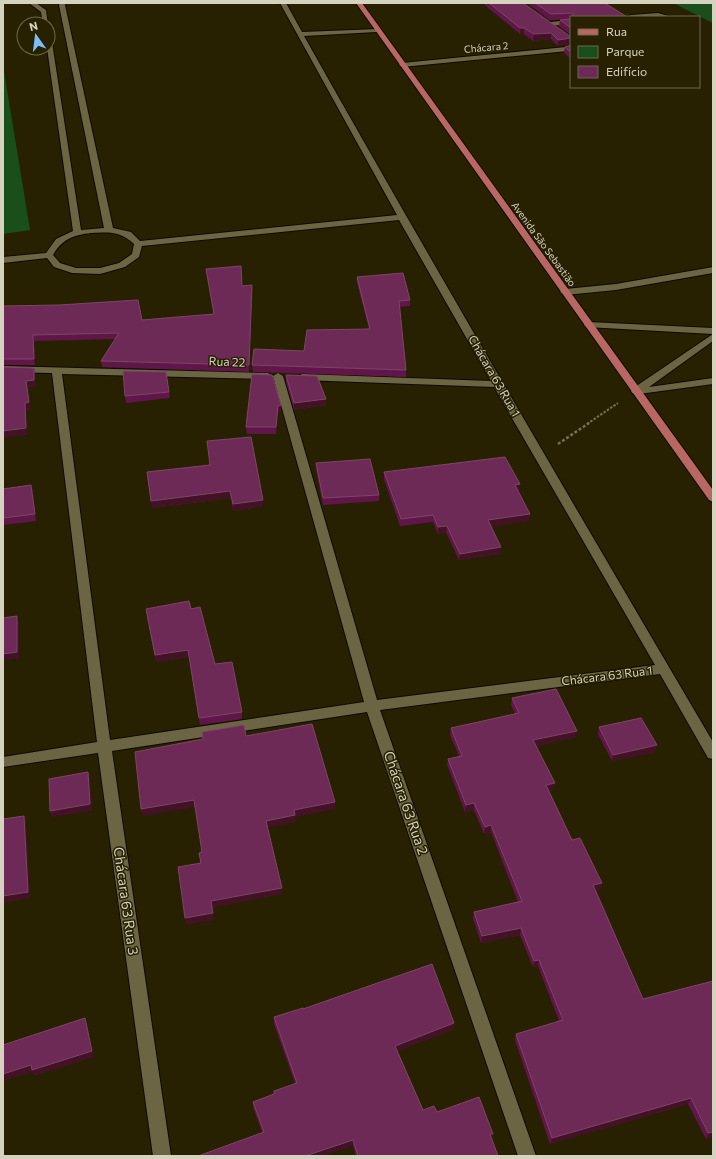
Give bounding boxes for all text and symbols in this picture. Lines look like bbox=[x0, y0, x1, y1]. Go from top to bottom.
north arrow bbox=[16, 16, 56, 56]
legend bbox=[570, 16, 700, 88]
text: N bbox=[28, 19, 39, 33]
text: Rua bbox=[606, 24, 627, 38]
street label: Chácara 2 bbox=[463, 39, 509, 55]
text: Parque bbox=[606, 44, 644, 58]
text: Edifício bbox=[606, 64, 647, 78]
street label: Avenida São Sebastião bbox=[509, 199, 579, 289]
street label: Chácara 63 Rua 1 bbox=[466, 332, 524, 419]
street label: Rua 22 bbox=[209, 353, 246, 369]
street label: Chácara 63 Rua 1 bbox=[561, 662, 653, 688]
street label: Chácara 63 Rua 2 bbox=[381, 749, 432, 857]
street label: Chácara 63 Rua 3 bbox=[111, 846, 142, 956]

